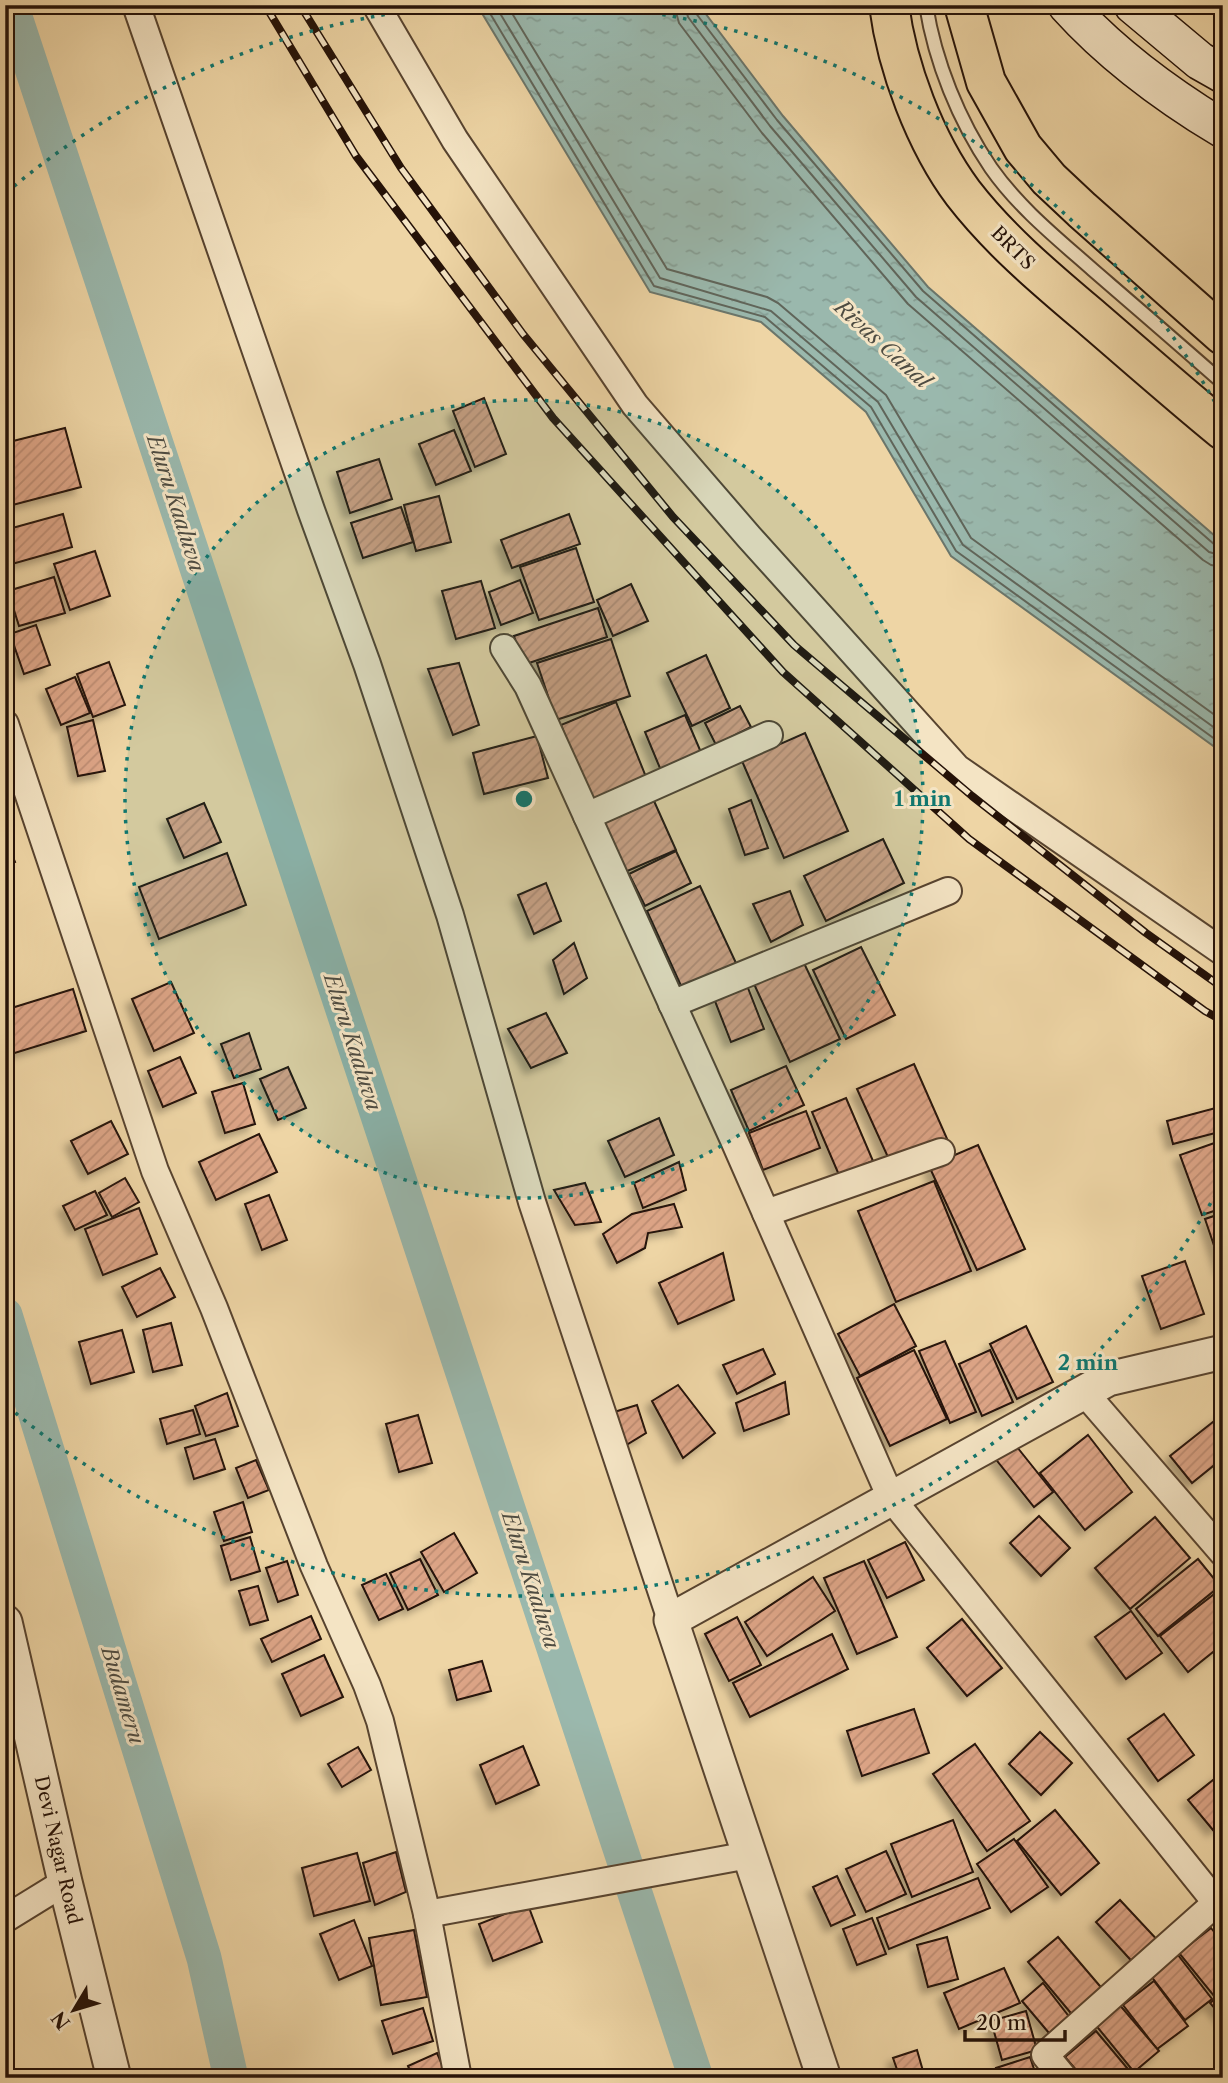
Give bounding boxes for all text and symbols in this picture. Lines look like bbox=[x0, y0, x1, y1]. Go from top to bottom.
street label: BRTS bbox=[986, 221, 1040, 275]
water label: Rivas Canal bbox=[828, 293, 938, 395]
water label: Eluru Kaaluva bbox=[141, 429, 210, 575]
text: 1 min bbox=[894, 786, 952, 811]
centre of rings bbox=[512, 787, 536, 811]
water label: Eluru Kaaluva bbox=[318, 968, 387, 1114]
text: 2 min bbox=[1058, 1350, 1119, 1375]
water label: Eluru Kaaluva bbox=[496, 1506, 565, 1652]
water label: Budameru bbox=[96, 1641, 150, 1747]
street label: Devi Nagar Road bbox=[30, 1774, 86, 1927]
north arrow bbox=[38, 1974, 108, 2044]
scale bar bbox=[965, 1999, 1065, 2043]
text: N bbox=[47, 2007, 75, 2034]
text: 20 m bbox=[976, 2010, 1027, 2035]

